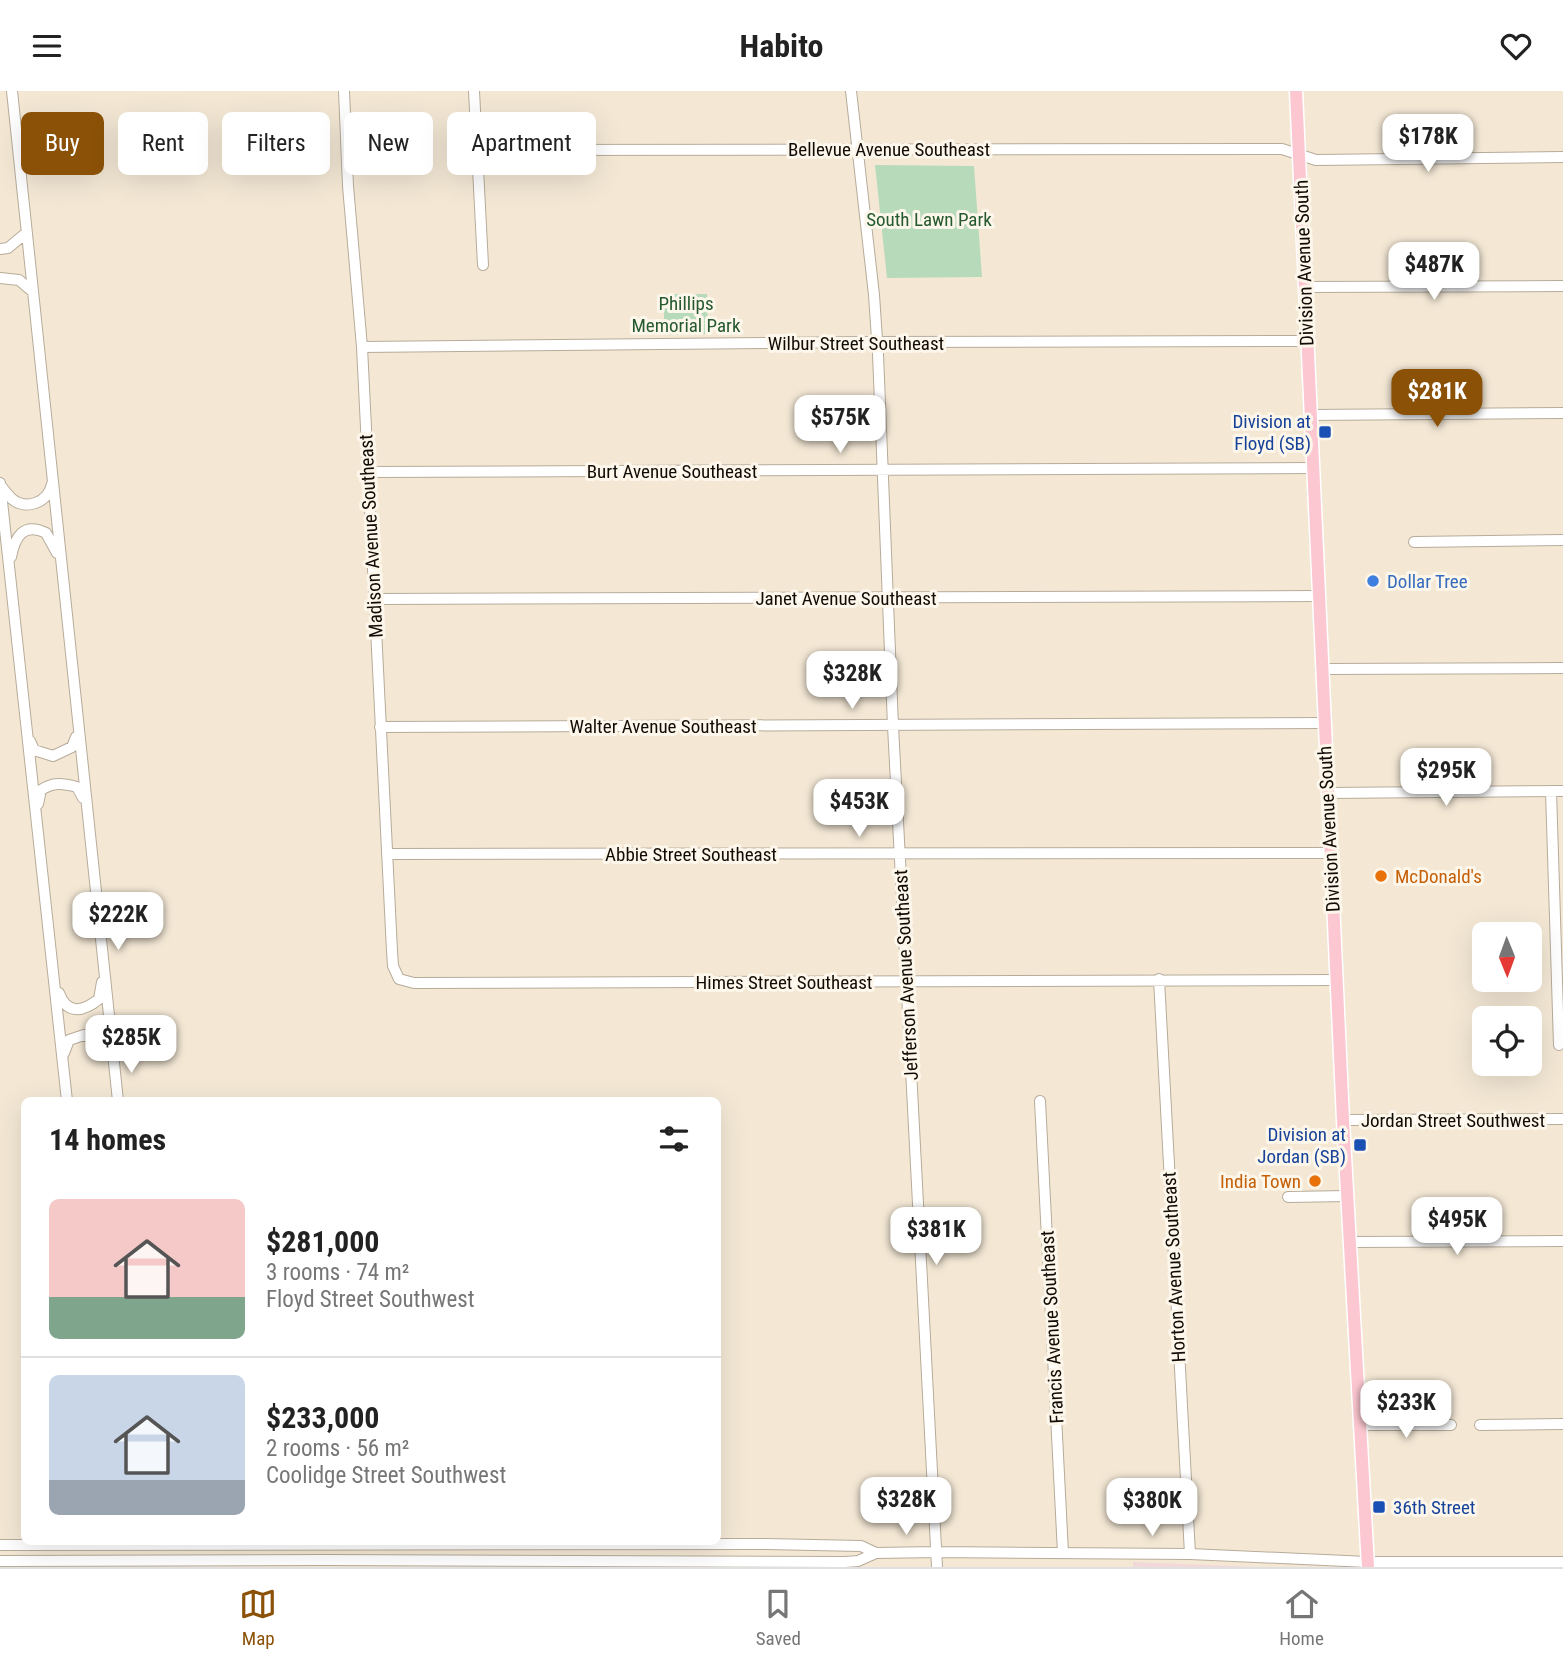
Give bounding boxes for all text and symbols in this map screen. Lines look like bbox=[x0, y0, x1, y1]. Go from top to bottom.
icon: menu bbox=[28, 27, 66, 65]
text: Habito bbox=[740, 27, 823, 65]
icon: heart bbox=[1497, 27, 1535, 65]
chip: Buy bbox=[21, 112, 104, 175]
chip: Rent bbox=[118, 112, 208, 175]
chip: Filters bbox=[222, 112, 330, 175]
chip: New bbox=[344, 112, 433, 175]
chip: Apartment bbox=[447, 112, 596, 175]
pin: $178K bbox=[1379, 115, 1477, 174]
text: $178K bbox=[1398, 123, 1458, 150]
street label: Bellevue Avenue Southeast bbox=[788, 138, 990, 161]
street label: Division Avenue South bbox=[1290, 180, 1318, 346]
park label: South Lawn Park bbox=[866, 208, 992, 231]
pin: $487K bbox=[1385, 243, 1483, 302]
text: $487K bbox=[1404, 251, 1464, 278]
park label: Phillips Memorial Park bbox=[632, 292, 741, 337]
street label: Wilbur Street Southeast bbox=[768, 332, 944, 355]
pin: $281K bbox=[1388, 369, 1486, 429]
text: $281K bbox=[1407, 378, 1467, 405]
pin: $575K bbox=[791, 395, 889, 455]
text: $575K bbox=[810, 404, 870, 431]
place label: Division at Floyd (SB) bbox=[1232, 410, 1311, 455]
marker: Division at Floyd (SB) bbox=[1317, 424, 1333, 440]
street label: Madison Avenue Southeast bbox=[354, 434, 388, 638]
street label: Burt Avenue Southeast bbox=[587, 460, 757, 483]
place label: Dollar Tree bbox=[1387, 570, 1468, 593]
marker: Dollar Tree bbox=[1365, 573, 1381, 589]
street label: Janet Avenue Southeast bbox=[755, 587, 937, 610]
pin: $328K bbox=[803, 651, 901, 711]
text: $328K bbox=[822, 660, 882, 687]
street label: Walter Avenue Southeast bbox=[569, 715, 757, 738]
street label: Division Avenue South bbox=[1313, 745, 1345, 913]
pin: $295K bbox=[1397, 749, 1495, 808]
text: $295K bbox=[1416, 757, 1476, 784]
pin: $453K bbox=[810, 779, 908, 839]
text: $453K bbox=[829, 788, 889, 815]
street label: Abbie Street Southeast bbox=[605, 843, 777, 866]
place label: McDonald's bbox=[1395, 865, 1482, 888]
marker: McDonald's bbox=[1373, 868, 1389, 884]
street label: Jefferson Avenue Southeast bbox=[889, 869, 923, 1081]
pin: $222K bbox=[69, 893, 167, 952]
text: $222K bbox=[88, 901, 148, 928]
north arrow bbox=[1472, 922, 1542, 992]
map controls bbox=[1472, 922, 1542, 1076]
street label: Himes Street Southeast bbox=[696, 971, 872, 994]
button: locate bbox=[1472, 1006, 1542, 1076]
pin: $285K bbox=[82, 1016, 180, 1075]
text: $285K bbox=[101, 1024, 161, 1051]
street label: Jordan Street Southwest bbox=[1361, 1109, 1545, 1132]
icon: filters bbox=[655, 1120, 693, 1158]
text: 14 homes bbox=[49, 1122, 166, 1157]
place label: Division at Jordan (SB) bbox=[1257, 1123, 1346, 1168]
marker: Division at Jordan (SB) bbox=[1352, 1137, 1368, 1153]
place label: India Town bbox=[1220, 1170, 1301, 1193]
street label: Horton Avenue Southeast bbox=[1158, 1171, 1190, 1363]
marker: India Town bbox=[1307, 1173, 1323, 1189]
pin: $495K bbox=[1408, 1197, 1506, 1257]
text: $495K bbox=[1427, 1206, 1487, 1233]
pin: $381K bbox=[887, 1207, 985, 1267]
text: $381K bbox=[906, 1216, 966, 1243]
text: $281,000 bbox=[266, 1224, 379, 1259]
icon: home bbox=[105, 1227, 189, 1311]
street label: Francis Avenue Southeast bbox=[1035, 1230, 1069, 1424]
text: 3 rooms · 74 m² bbox=[266, 1259, 409, 1286]
text: Floyd Street Southwest bbox=[266, 1286, 475, 1313]
pin: $233K bbox=[1357, 1381, 1455, 1440]
text: $233K bbox=[1376, 1389, 1436, 1416]
text: $233,000 bbox=[266, 1400, 379, 1435]
icon: home bbox=[105, 1403, 189, 1487]
text: 2 rooms · 56 m² bbox=[266, 1435, 409, 1462]
text: Coolidge Street Southwest bbox=[266, 1462, 506, 1489]
pin: $328K bbox=[857, 1477, 955, 1537]
pin: $380K bbox=[1103, 1479, 1201, 1538]
text: $328K bbox=[876, 1486, 936, 1513]
text: $380K bbox=[1122, 1487, 1182, 1514]
place label: 36th Street bbox=[1393, 1496, 1475, 1519]
marker: 36th Street bbox=[1371, 1499, 1387, 1515]
tab: Map bbox=[239, 1585, 277, 1650]
tab: Saved bbox=[756, 1585, 801, 1650]
tab: Home bbox=[1279, 1585, 1324, 1650]

